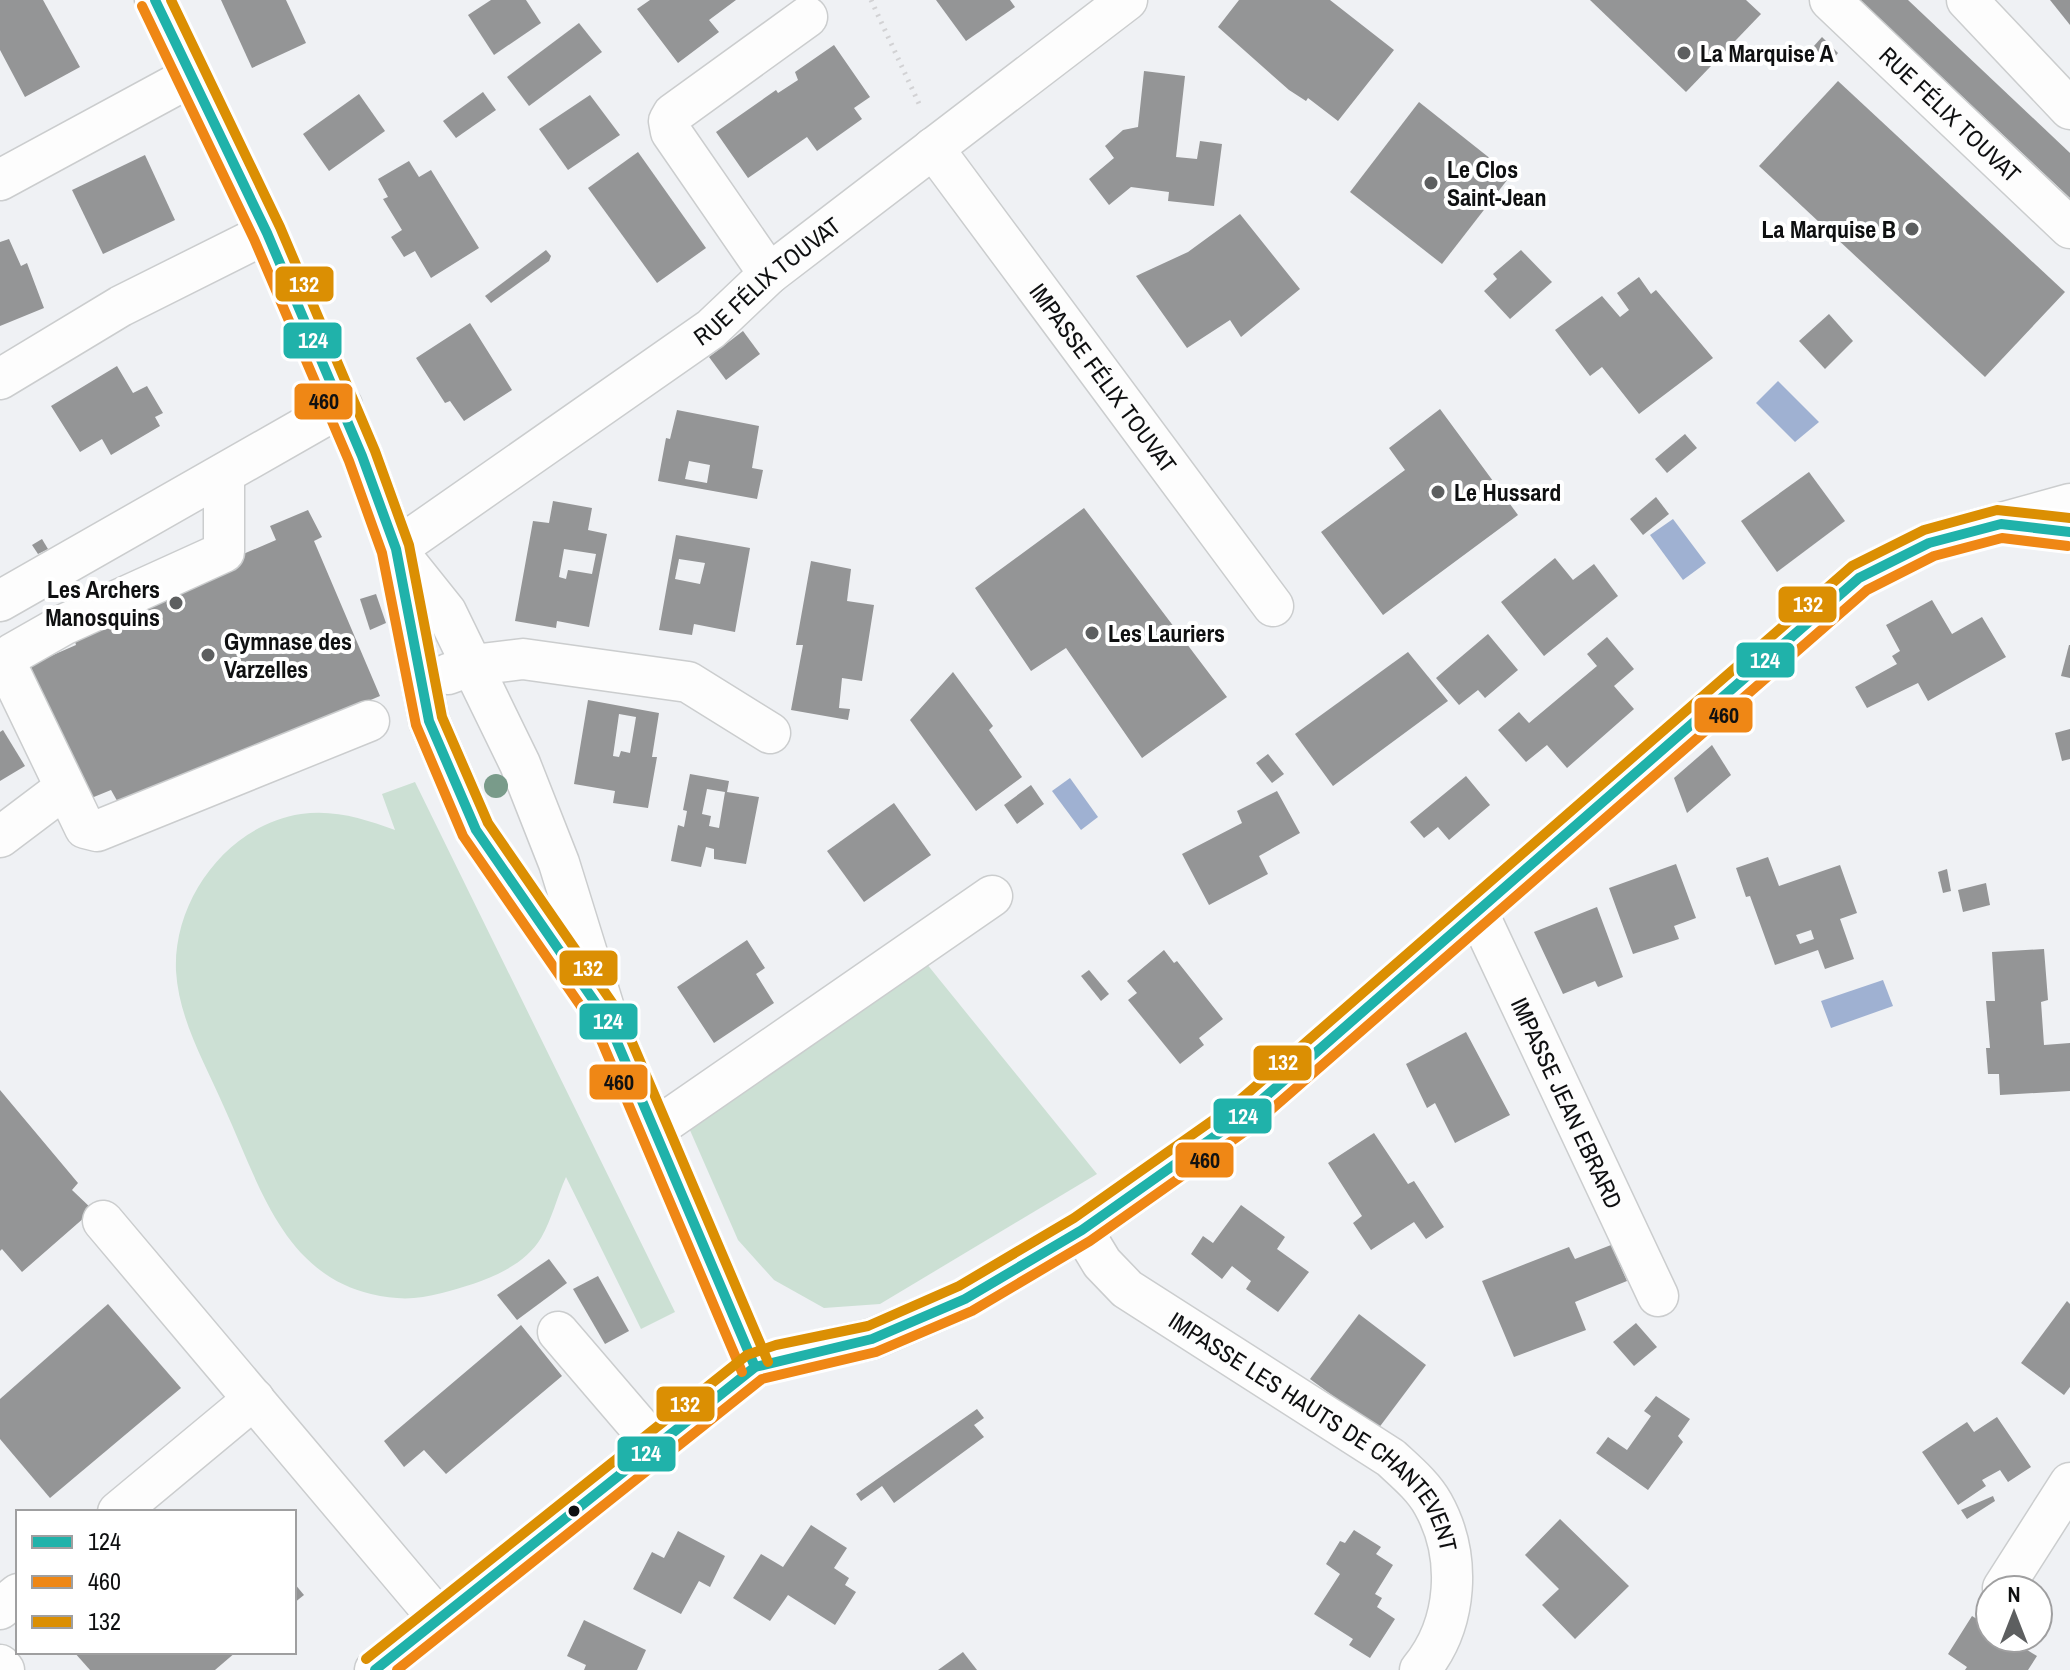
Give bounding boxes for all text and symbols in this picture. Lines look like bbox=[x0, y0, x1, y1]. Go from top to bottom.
place label: La Marquise A bbox=[1700, 37, 1835, 69]
street label: RUE FÉLIX TOUVAT bbox=[1873, 39, 2028, 189]
marker: La Marquise A bbox=[1675, 44, 1693, 62]
place label: Le Clos Saint-Jean bbox=[1447, 153, 1547, 213]
marker: Le Clos Saint-Jean bbox=[1422, 174, 1440, 192]
street label: RUE FÉLIX TOUVAT bbox=[687, 209, 847, 352]
place label: La Marquise B bbox=[1761, 213, 1896, 245]
marker: La Marquise B bbox=[1903, 220, 1921, 238]
line badge: 132 bbox=[274, 265, 335, 303]
text: 132 bbox=[289, 269, 319, 299]
street label: IMPASSE FÉLIX TOUVAT bbox=[1023, 276, 1184, 479]
line badge: 124 bbox=[282, 321, 343, 360]
text: 124 bbox=[298, 325, 328, 355]
line badge: 460 bbox=[293, 382, 354, 421]
text: 460 bbox=[309, 386, 339, 416]
place label: Le Hussard bbox=[1454, 476, 1561, 508]
marker: Le Hussard bbox=[1429, 483, 1447, 501]
place label: Les Archers Manosquins bbox=[45, 573, 160, 633]
line badge: 132 bbox=[1777, 585, 1838, 624]
text: 132 bbox=[1793, 589, 1823, 619]
marker: Les Archers Manosquins bbox=[167, 594, 185, 612]
place label: Les Lauriers bbox=[1108, 617, 1225, 649]
marker: Les Lauriers bbox=[1083, 624, 1101, 642]
place label: Gymnase des Varzelles bbox=[224, 625, 352, 685]
line badge: 124 bbox=[1735, 641, 1796, 679]
text: 124 bbox=[1750, 645, 1780, 675]
marker: Gymnase des Varzelles bbox=[199, 646, 217, 664]
line badge: 460 bbox=[1693, 696, 1754, 734]
text: 460 bbox=[1709, 700, 1739, 730]
line badge: 132 bbox=[558, 949, 619, 987]
text: 132 bbox=[573, 953, 603, 983]
street label: IMPASSE JEAN EBRARD bbox=[1504, 992, 1631, 1214]
line badge: 124 bbox=[578, 1002, 639, 1041]
text: 124 bbox=[593, 1006, 623, 1036]
line badge: 132 bbox=[1252, 1044, 1313, 1082]
text: 132 bbox=[1268, 1047, 1298, 1077]
line badge: 460 bbox=[588, 1063, 649, 1101]
text: 460 bbox=[604, 1067, 634, 1097]
line badge: 124 bbox=[1212, 1097, 1273, 1135]
text: 124 bbox=[1228, 1101, 1258, 1131]
line badge: 460 bbox=[1174, 1141, 1235, 1179]
text: 460 bbox=[1190, 1145, 1220, 1175]
street label: IMPASSE LES HAUTS DE CHANTEVENT bbox=[1163, 1304, 1465, 1554]
line badge: 132 bbox=[655, 1385, 716, 1423]
text: 132 bbox=[670, 1389, 700, 1419]
line badge: 124 bbox=[616, 1435, 677, 1473]
text: 124 bbox=[631, 1438, 661, 1468]
unlabelled marker bbox=[566, 1503, 582, 1519]
legend bbox=[16, 1510, 296, 1654]
text: 124 bbox=[88, 1525, 121, 1557]
text: 460 bbox=[88, 1565, 121, 1597]
north arrow bbox=[1974, 1574, 2054, 1654]
text: N bbox=[2007, 1579, 2021, 1609]
text: 132 bbox=[88, 1605, 121, 1637]

